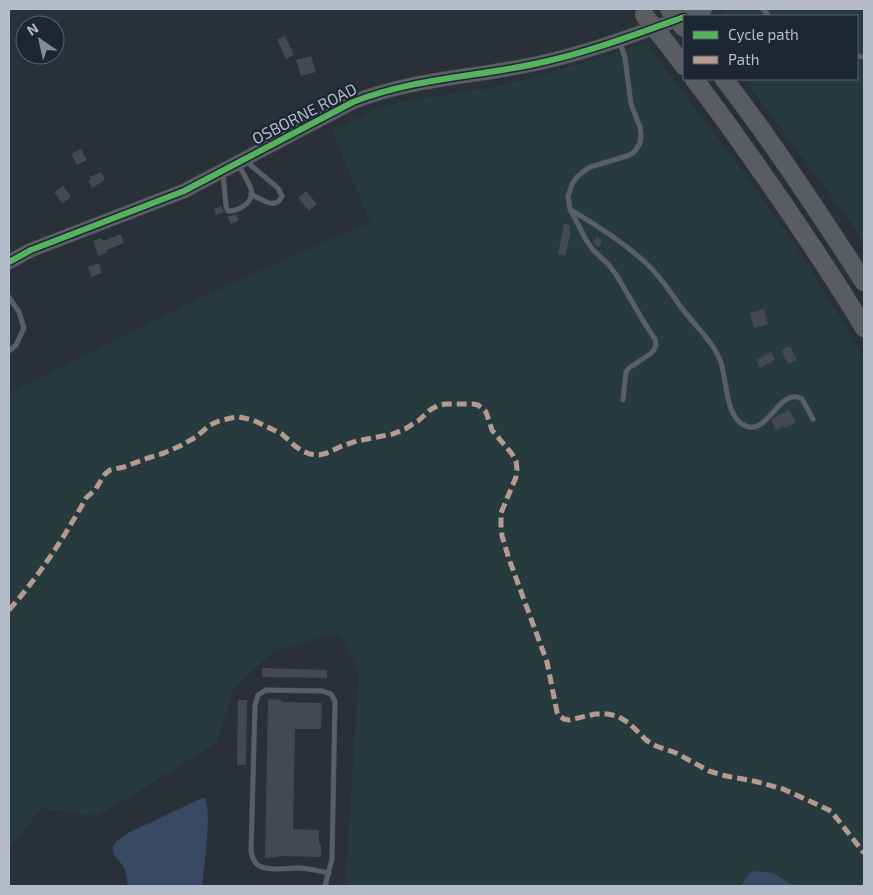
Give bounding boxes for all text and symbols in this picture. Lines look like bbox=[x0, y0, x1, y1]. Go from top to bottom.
north arrow bbox=[15, 15, 65, 65]
legend bbox=[683, 15, 858, 80]
text: N bbox=[24, 19, 41, 39]
text: Cycle path bbox=[728, 25, 799, 43]
text: Path bbox=[728, 50, 759, 68]
street label: OSBORNE ROAD bbox=[248, 78, 360, 148]

